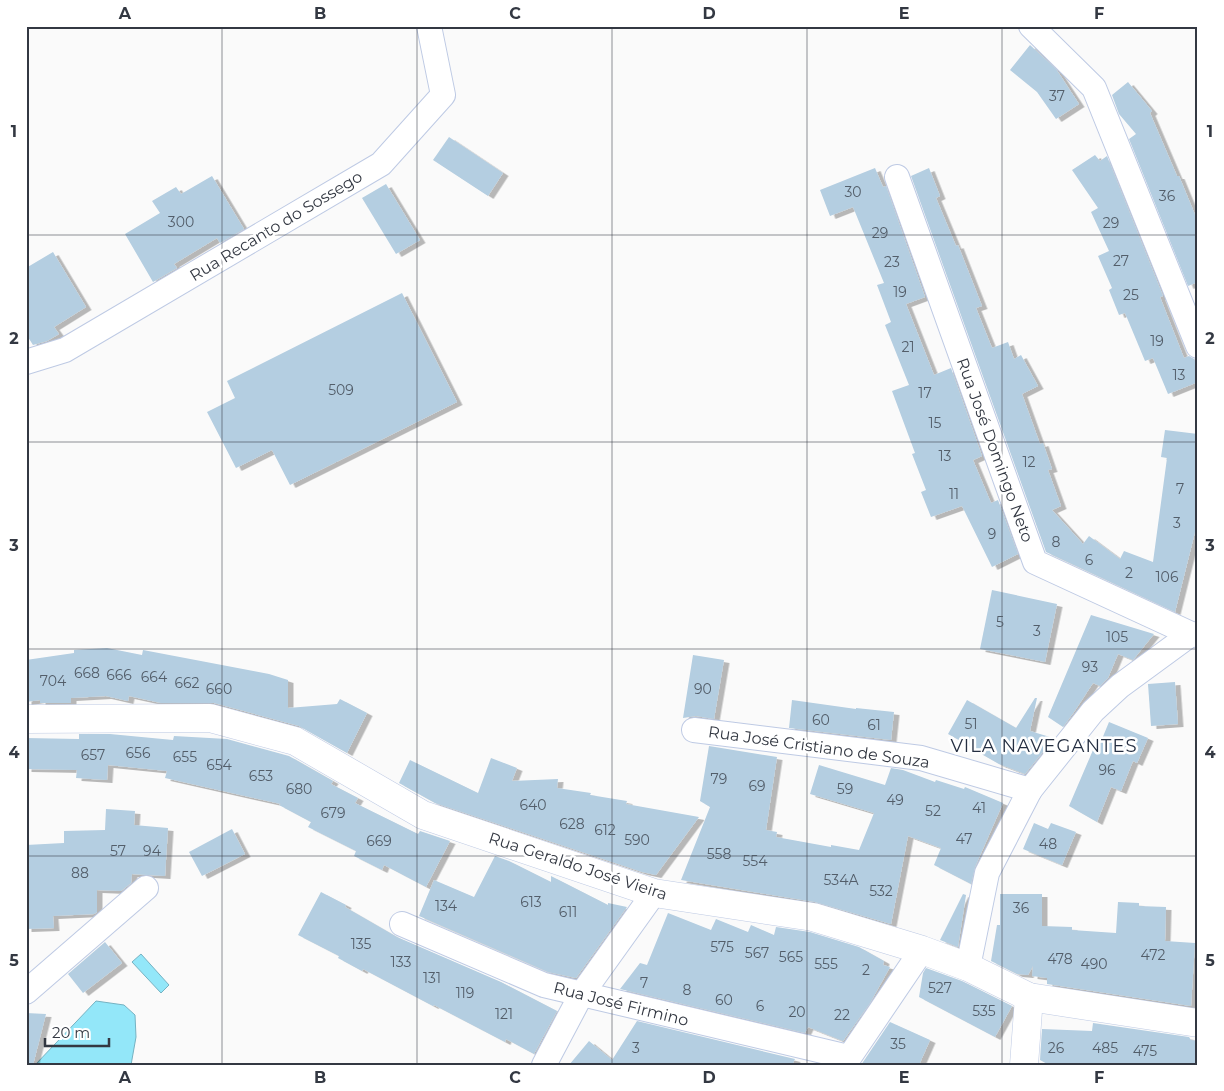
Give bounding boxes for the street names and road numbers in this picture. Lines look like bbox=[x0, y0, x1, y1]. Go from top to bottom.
street label: Rua Recanto do Sossego bbox=[186, 167, 366, 285]
street label: Rua José Domingo Neto bbox=[953, 355, 1037, 545]
street label: Rua José Cristiano de Souza bbox=[707, 722, 931, 772]
street label: Rua Geraldo José Vieira bbox=[486, 828, 670, 904]
street label: Rua José Firmino bbox=[551, 978, 691, 1030]

